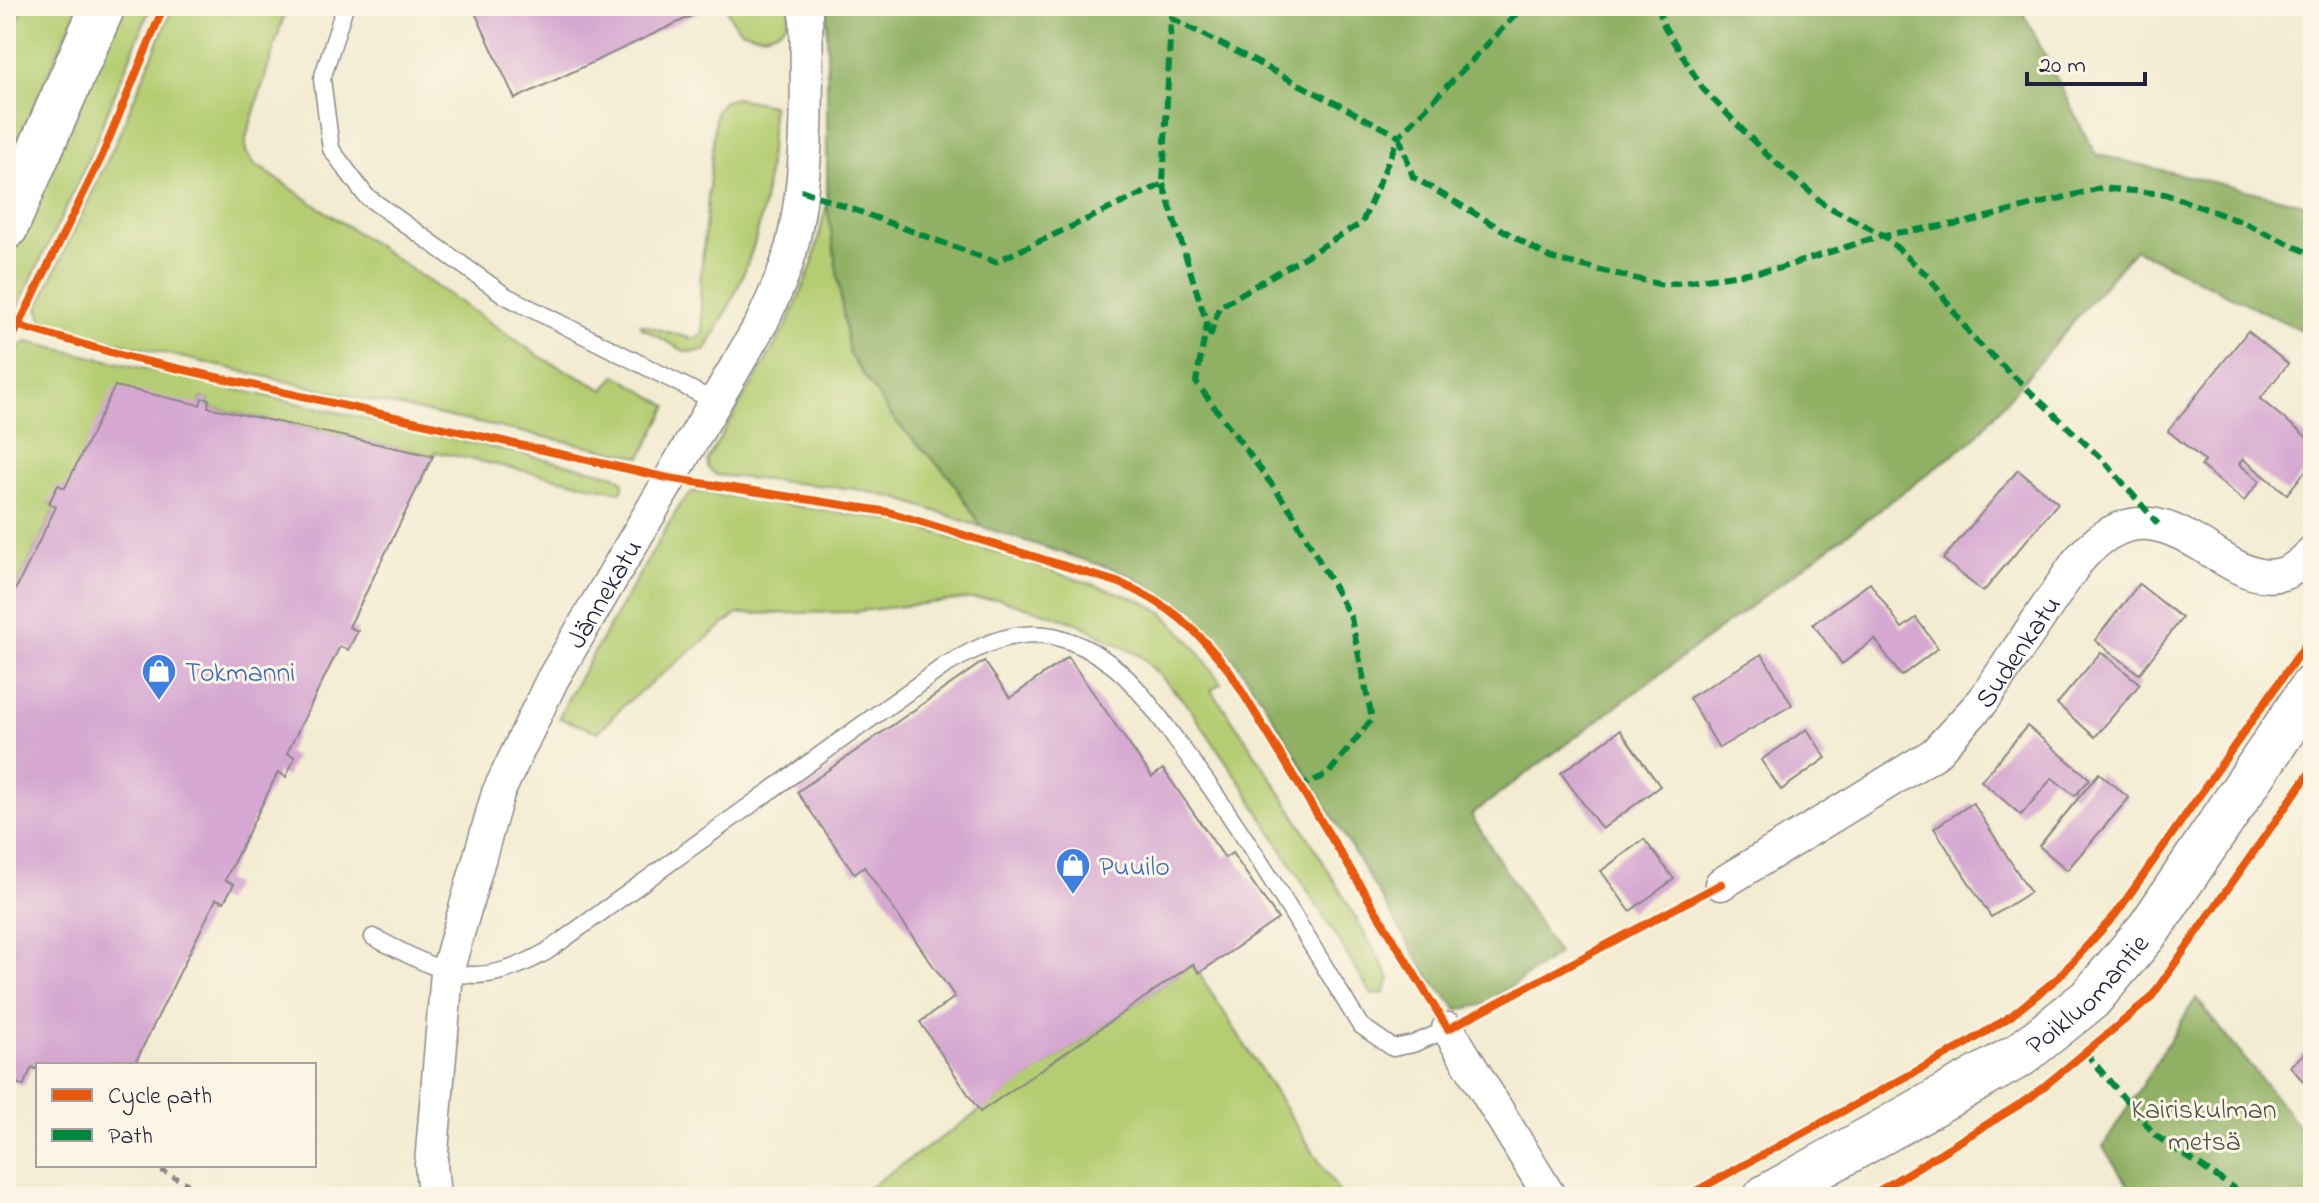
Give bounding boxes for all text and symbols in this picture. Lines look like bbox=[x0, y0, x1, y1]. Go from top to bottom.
scale bar bbox=[2027, 36, 2145, 86]
text: 20 m bbox=[2039, 49, 2086, 84]
street label: Jännekatu bbox=[558, 532, 654, 657]
street label: Sudenkatu bbox=[1967, 588, 2073, 718]
shop icon: Tokmanni bbox=[140, 652, 178, 702]
place label: Tokmanni bbox=[185, 654, 295, 695]
shop icon: Puuilo bbox=[1054, 846, 1092, 896]
place label: Puuilo bbox=[1099, 848, 1170, 889]
street label: Poikluomantie bbox=[2018, 926, 2161, 1067]
legend bbox=[36, 1063, 316, 1167]
text: Cycle path bbox=[108, 1080, 212, 1116]
park label: Kairiskulman metsä bbox=[2131, 1091, 2277, 1164]
text: Path bbox=[108, 1120, 153, 1155]

